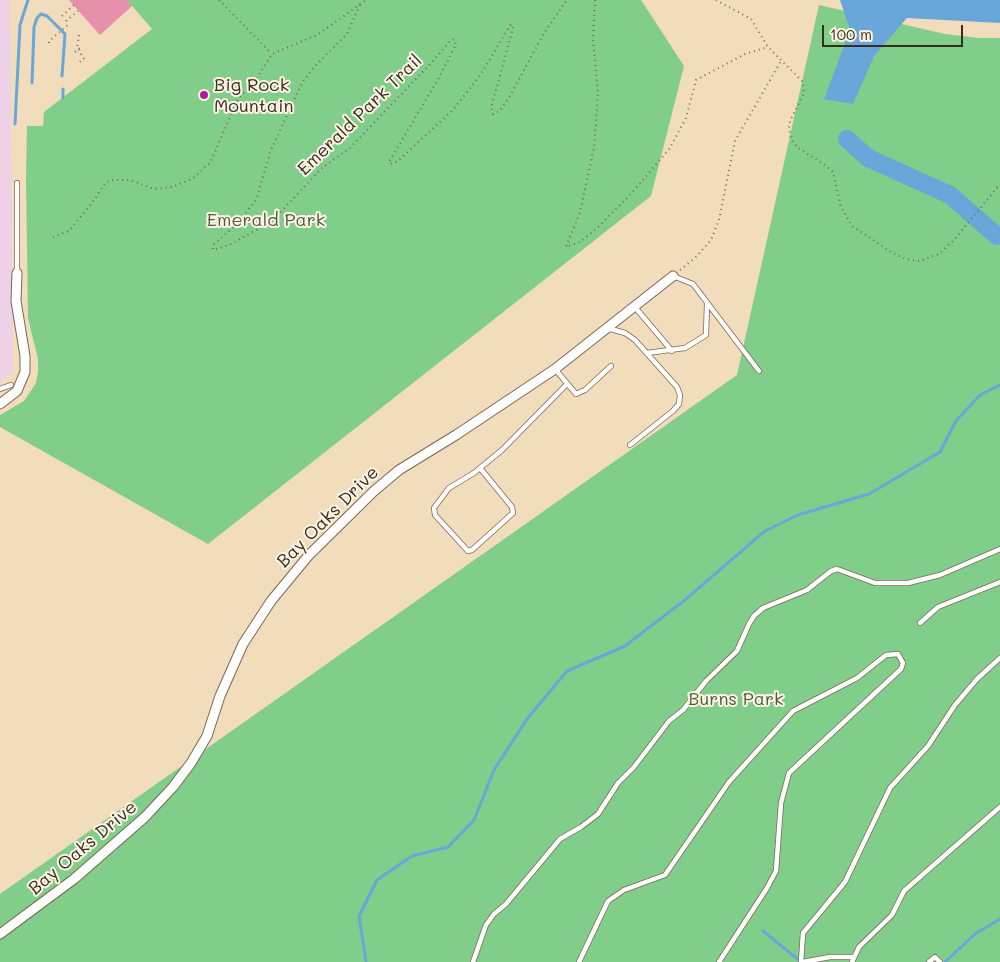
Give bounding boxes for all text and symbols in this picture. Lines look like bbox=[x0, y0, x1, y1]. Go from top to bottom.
scale bar bbox=[825, 15, 966, 47]
text: 100 m bbox=[830, 24, 872, 44]
street label: Emerald Park Trail bbox=[293, 50, 427, 180]
place label: Big Rock Mountain bbox=[214, 74, 293, 116]
marker: Big Rock Mountain bbox=[198, 89, 210, 101]
park label: Emerald Park bbox=[207, 209, 325, 231]
street label: Bay Oaks Drive bbox=[273, 462, 383, 572]
park label: Burns Park bbox=[688, 688, 784, 710]
street label: Bay Oaks Drive bbox=[24, 796, 142, 900]

